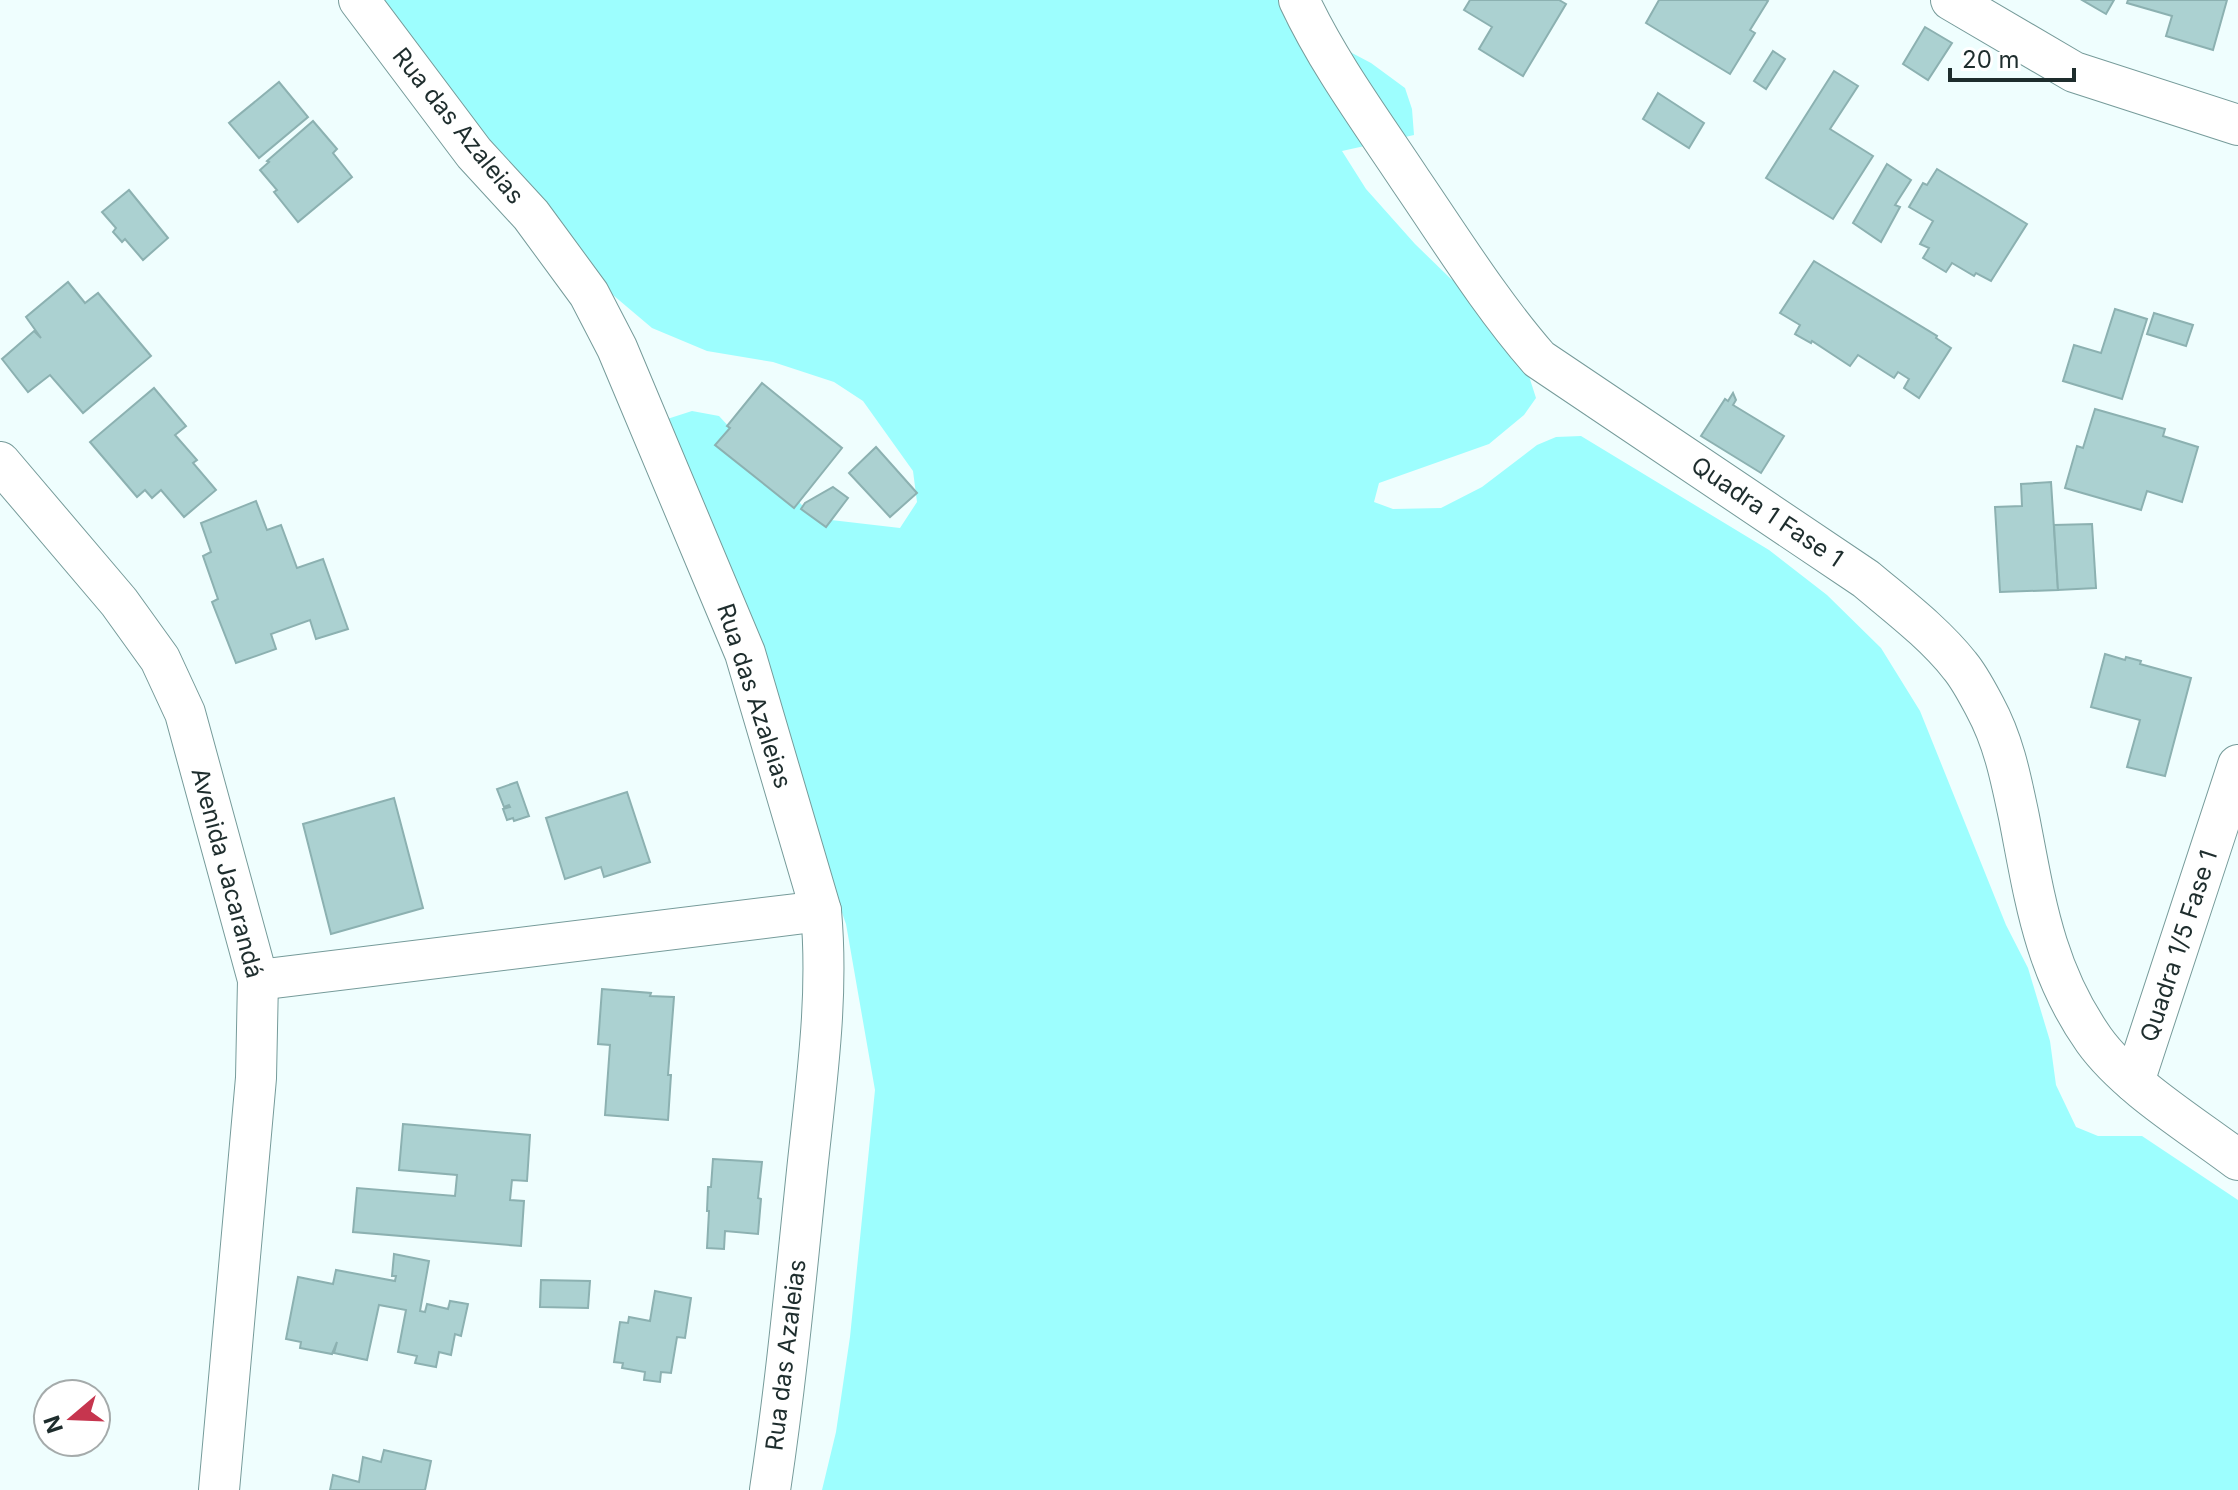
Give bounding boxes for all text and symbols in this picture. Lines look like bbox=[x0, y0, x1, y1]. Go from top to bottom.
scale bar bbox=[1950, 32, 2074, 82]
street label: Rua das Azaleias bbox=[387, 42, 530, 210]
text: 20 m bbox=[1962, 45, 2020, 74]
street label: Quadra 1 Fase 1 bbox=[1686, 450, 1849, 573]
street label: Rua das Azaleias bbox=[711, 600, 798, 792]
street label: Avenida Jacarandá bbox=[185, 765, 269, 981]
street label: Quadra 1/5 Fase 1 bbox=[2134, 846, 2223, 1045]
street label: Rua das Azaleias bbox=[759, 1258, 812, 1452]
north arrow bbox=[32, 1378, 112, 1458]
text: N bbox=[38, 1412, 68, 1437]

